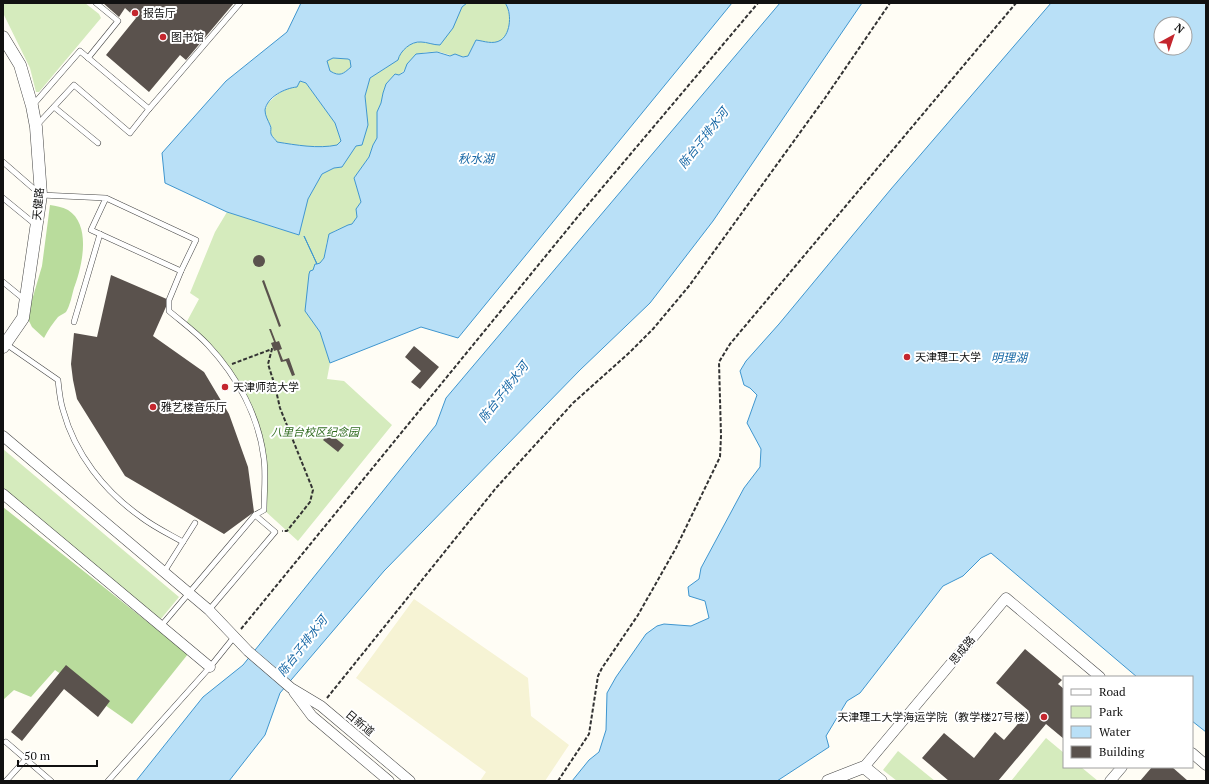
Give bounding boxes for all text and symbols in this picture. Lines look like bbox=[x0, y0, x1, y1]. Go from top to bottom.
place label: 报告厅 bbox=[143, 6, 176, 20]
marker: 报告厅 bbox=[130, 8, 140, 18]
north arrow bbox=[1153, 16, 1193, 56]
text: N bbox=[1172, 20, 1188, 37]
place label: 图书馆 bbox=[171, 30, 204, 44]
marker: 图书馆 bbox=[158, 32, 168, 42]
water label: 陈台子排水河 bbox=[675, 103, 732, 171]
water label: 秋水湖 bbox=[458, 151, 496, 166]
street label: 天健路 bbox=[30, 187, 46, 221]
place label: 天津理工大学 bbox=[915, 350, 981, 364]
water label: 明理湖 bbox=[991, 350, 1029, 365]
marker: 天津理工大学 bbox=[902, 352, 912, 362]
water label: 陈台子排水河 bbox=[475, 357, 532, 425]
place label: 天津师范大学 bbox=[233, 380, 299, 394]
marker: 天津师范大学 bbox=[220, 382, 230, 392]
place label: 雅艺楼音乐厅 bbox=[161, 400, 227, 414]
marker: 雅艺楼音乐厅 bbox=[148, 402, 158, 412]
park label: 八里台校区纪念园 bbox=[271, 425, 361, 439]
water label: 陈台子排水河 bbox=[274, 611, 331, 679]
street label: 思成路 bbox=[946, 633, 978, 667]
legend bbox=[1063, 676, 1193, 768]
text: Road bbox=[1099, 684, 1126, 699]
text: Park bbox=[1099, 704, 1124, 719]
street label: 日新道 bbox=[343, 707, 377, 739]
place label: 天津理工大学海运学院（教学楼27号楼） bbox=[837, 710, 1036, 724]
marker: 天津理工大学海运学院（教学楼27号楼） bbox=[1039, 712, 1049, 722]
text: Water bbox=[1099, 724, 1131, 739]
scale bar bbox=[18, 742, 97, 768]
text: Building bbox=[1099, 744, 1145, 759]
text: 50 m bbox=[24, 748, 51, 763]

